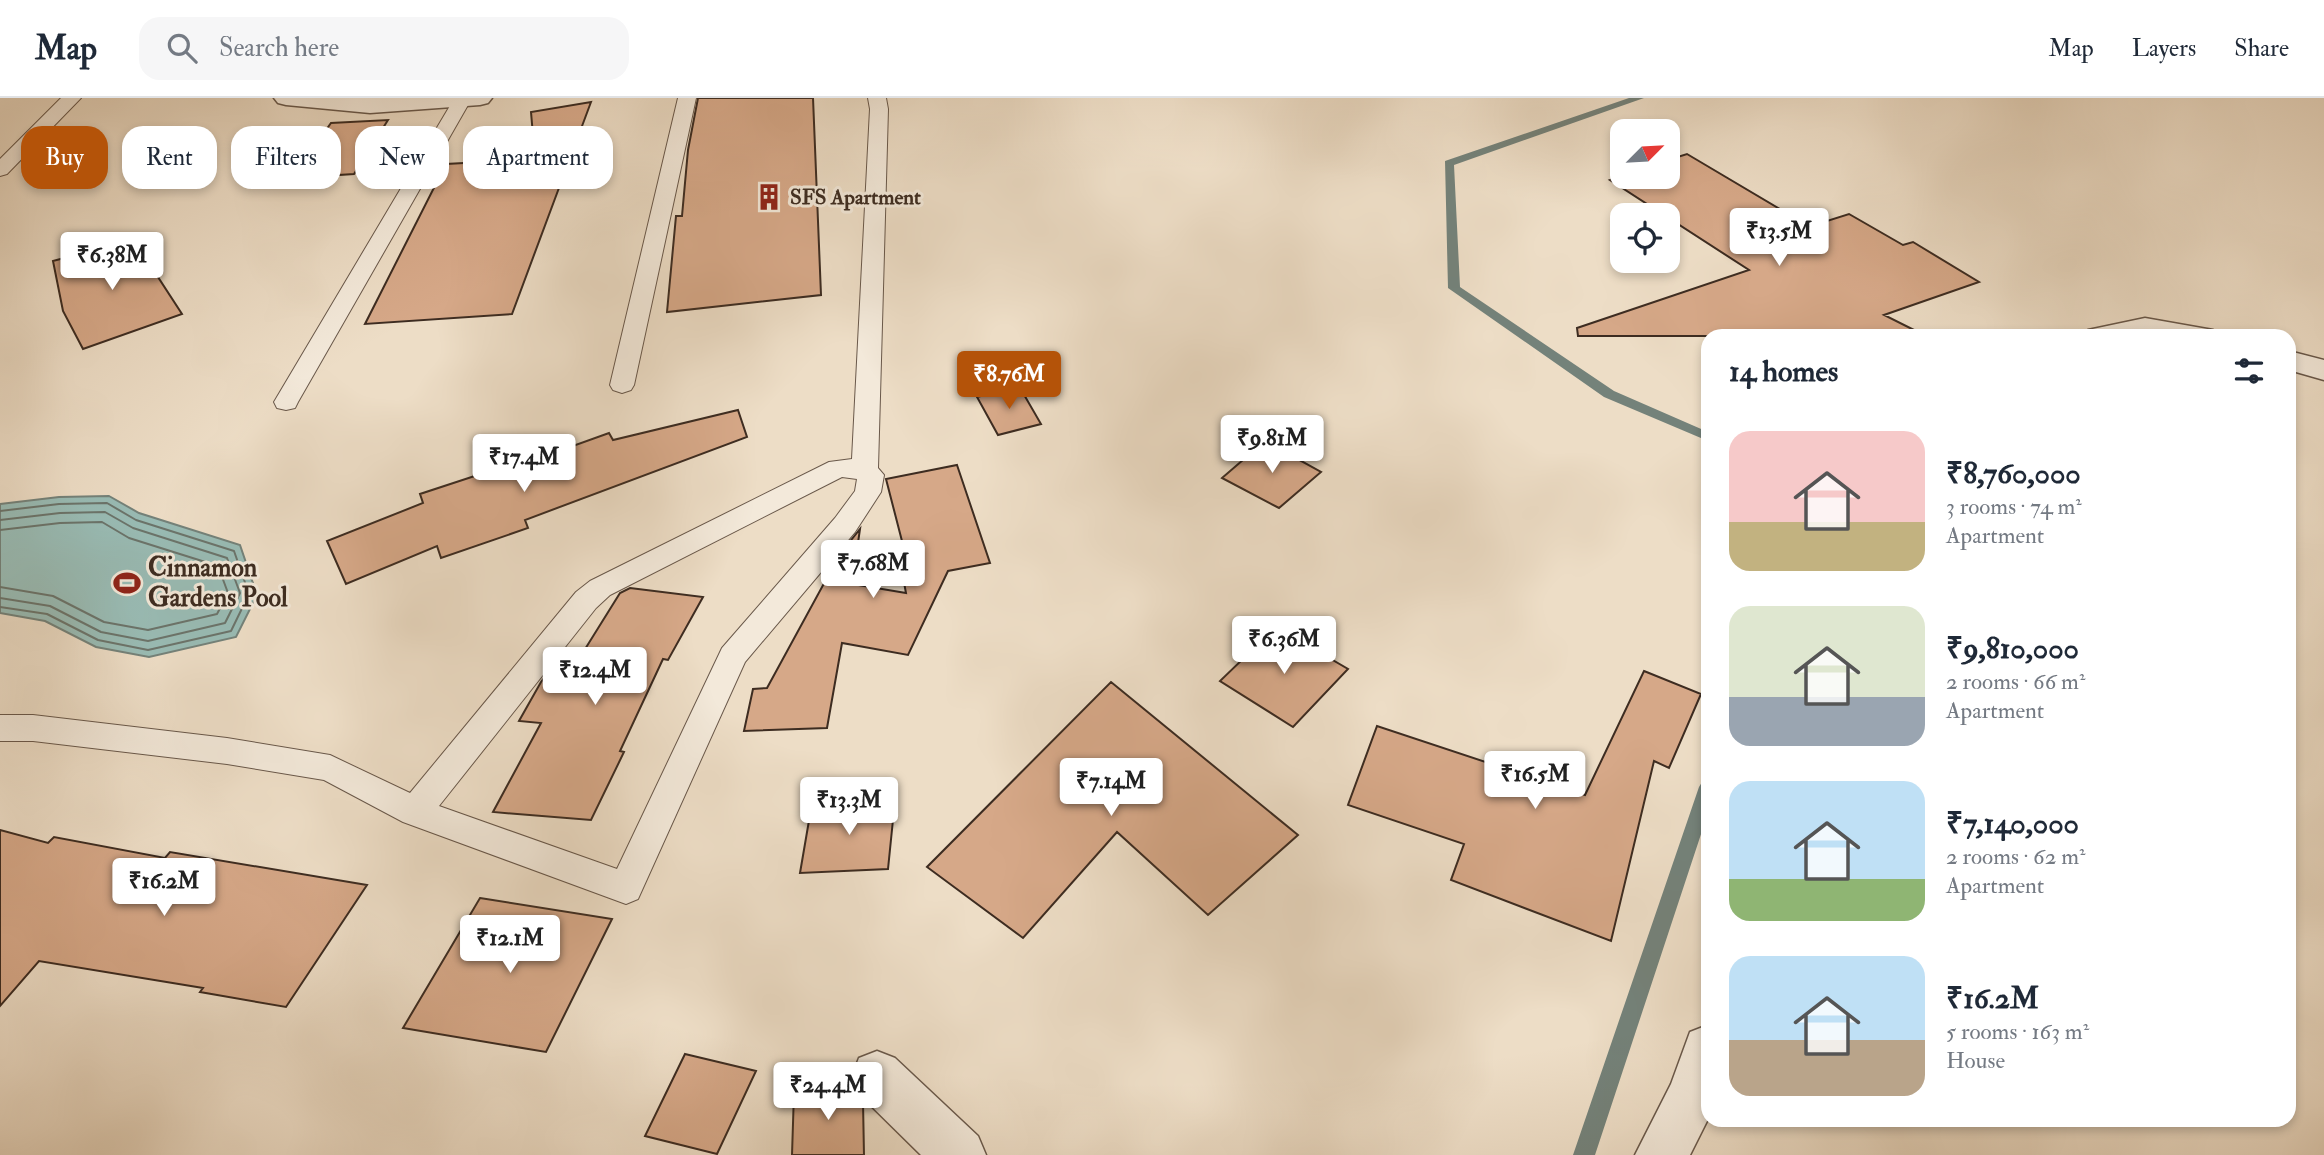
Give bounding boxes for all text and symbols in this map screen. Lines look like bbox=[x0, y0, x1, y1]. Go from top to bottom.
search box bbox=[139, 17, 629, 80]
text: Map bbox=[35, 28, 97, 69]
icon: search bbox=[163, 29, 201, 67]
text: Search here bbox=[219, 32, 339, 64]
text: Map bbox=[2049, 33, 2094, 64]
text: Layers bbox=[2132, 33, 2196, 64]
text: Share bbox=[2234, 33, 2289, 64]
north arrow bbox=[1610, 119, 1680, 189]
map controls bbox=[1610, 119, 1680, 273]
chip: Buy bbox=[21, 126, 108, 189]
chip: Rent bbox=[122, 126, 217, 189]
chip: Filters bbox=[231, 126, 341, 189]
chip: New bbox=[355, 126, 449, 189]
chip: Apartment bbox=[463, 126, 613, 189]
building icon: SFS Apartment bbox=[754, 182, 784, 212]
place label: SFS Apartment bbox=[790, 184, 921, 211]
button: locate bbox=[1610, 203, 1680, 273]
pin: ₹13.5M bbox=[1722, 208, 1836, 268]
text: ₹13.5M bbox=[1746, 216, 1812, 245]
pin: ₹6.38M bbox=[55, 232, 169, 292]
text: ₹6.38M bbox=[76, 240, 148, 269]
pin: ₹8.76M bbox=[952, 352, 1066, 411]
icon: filters bbox=[2230, 352, 2268, 390]
text: 14 homes bbox=[1729, 353, 1838, 390]
text: ₹8.76M bbox=[973, 359, 1045, 388]
pin: ₹9.81M bbox=[1215, 416, 1329, 475]
text: ₹9.81M bbox=[1237, 423, 1307, 452]
pin: ₹17.4M bbox=[467, 434, 581, 494]
text: ₹17.4M bbox=[489, 442, 559, 471]
text: ₹8,760,000 bbox=[1946, 455, 2081, 492]
icon: home bbox=[1785, 459, 1869, 543]
text: 3 rooms · 74 m² bbox=[1946, 492, 2082, 521]
text: Apartment bbox=[1946, 521, 2044, 550]
pin: ₹7.68M bbox=[816, 540, 930, 600]
text: ₹7.68M bbox=[837, 548, 909, 577]
place label: Cinnamon Gardens Pool bbox=[148, 552, 288, 614]
sports icon: Cinnamon Gardens Pool bbox=[112, 568, 142, 598]
pin: ₹6.36M bbox=[1227, 616, 1341, 676]
text: ₹6.36M bbox=[1248, 624, 1320, 653]
text: ₹9,810,000 bbox=[1946, 630, 2079, 667]
icon: home bbox=[1785, 634, 1869, 718]
pin: ₹12.4M bbox=[538, 648, 652, 707]
text: ₹12.4M bbox=[559, 655, 631, 684]
text: 2 rooms · 66 m² bbox=[1946, 667, 2085, 696]
text: Apartment bbox=[1946, 696, 2044, 725]
pin: ₹16.5M bbox=[1478, 752, 1592, 811]
pin: ₹7.14M bbox=[1054, 758, 1168, 818]
text: ₹16.5M bbox=[1500, 759, 1570, 788]
text: ₹7.14M bbox=[1076, 766, 1146, 795]
pin: ₹13.3M bbox=[792, 778, 906, 837]
text: ₹13.3M bbox=[816, 785, 882, 814]
text: ₹7,140,000 bbox=[1946, 805, 2079, 842]
icon: home bbox=[1785, 809, 1869, 893]
text: 2 rooms · 62 m² bbox=[1946, 842, 2085, 871]
pin: ₹16.2M bbox=[107, 858, 221, 918]
text: ₹16.2M bbox=[128, 866, 200, 895]
text: Apartment bbox=[1946, 871, 2044, 900]
pin: ₹12.1M bbox=[453, 916, 567, 975]
text: ₹12.1M bbox=[476, 923, 544, 952]
text: ₹16.2M bbox=[1946, 980, 2039, 1017]
icon: home bbox=[1785, 984, 1869, 1068]
text: 5 rooms · 163 m² bbox=[1946, 1017, 2089, 1046]
text: House bbox=[1946, 1046, 2005, 1075]
pin: ₹24.4M bbox=[771, 1062, 885, 1122]
text: ₹24.4M bbox=[789, 1070, 867, 1099]

